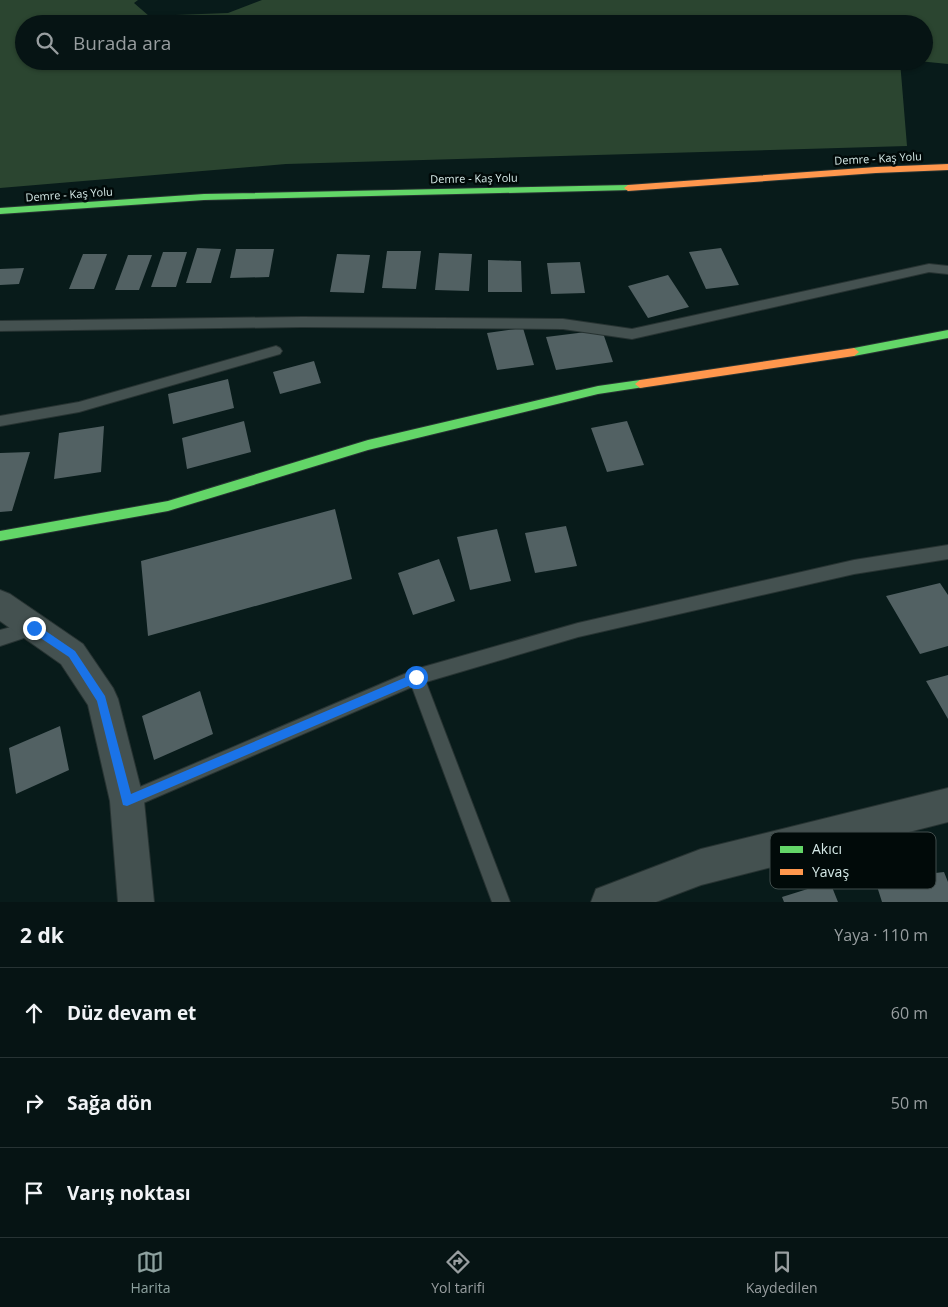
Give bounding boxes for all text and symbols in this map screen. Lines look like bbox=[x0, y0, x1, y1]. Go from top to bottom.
search box bbox=[15, 15, 933, 70]
icon: search bbox=[33, 29, 61, 57]
text: Burada ara bbox=[73, 30, 171, 56]
street label: Demre - Kaş Yolu bbox=[834, 148, 922, 168]
street label: Demre - Kaş Yolu bbox=[430, 170, 518, 186]
street label: Demre - Kaş Yolu bbox=[25, 183, 113, 205]
route end bbox=[23, 617, 46, 640]
route start bbox=[405, 666, 428, 689]
legend bbox=[770, 832, 936, 889]
text: Akıcı bbox=[812, 839, 842, 858]
text: Yavaş bbox=[812, 862, 849, 881]
text: 2 dk bbox=[20, 921, 64, 949]
text: Yaya · 110 m bbox=[834, 924, 928, 946]
icon: ahead bbox=[20, 999, 48, 1027]
text: Düz devam et bbox=[67, 1000, 196, 1026]
text: 60 m bbox=[891, 1002, 928, 1024]
icon: right bbox=[20, 1089, 48, 1117]
text: Sağa dön bbox=[67, 1090, 152, 1116]
text: 50 m bbox=[891, 1092, 928, 1114]
icon: arrive bbox=[20, 1179, 48, 1207]
text: Varış noktası bbox=[67, 1180, 191, 1206]
tab: Harita bbox=[130, 1248, 171, 1297]
tab: Yol tarifi bbox=[431, 1248, 485, 1297]
tab: Kaydedilen bbox=[746, 1248, 818, 1297]

